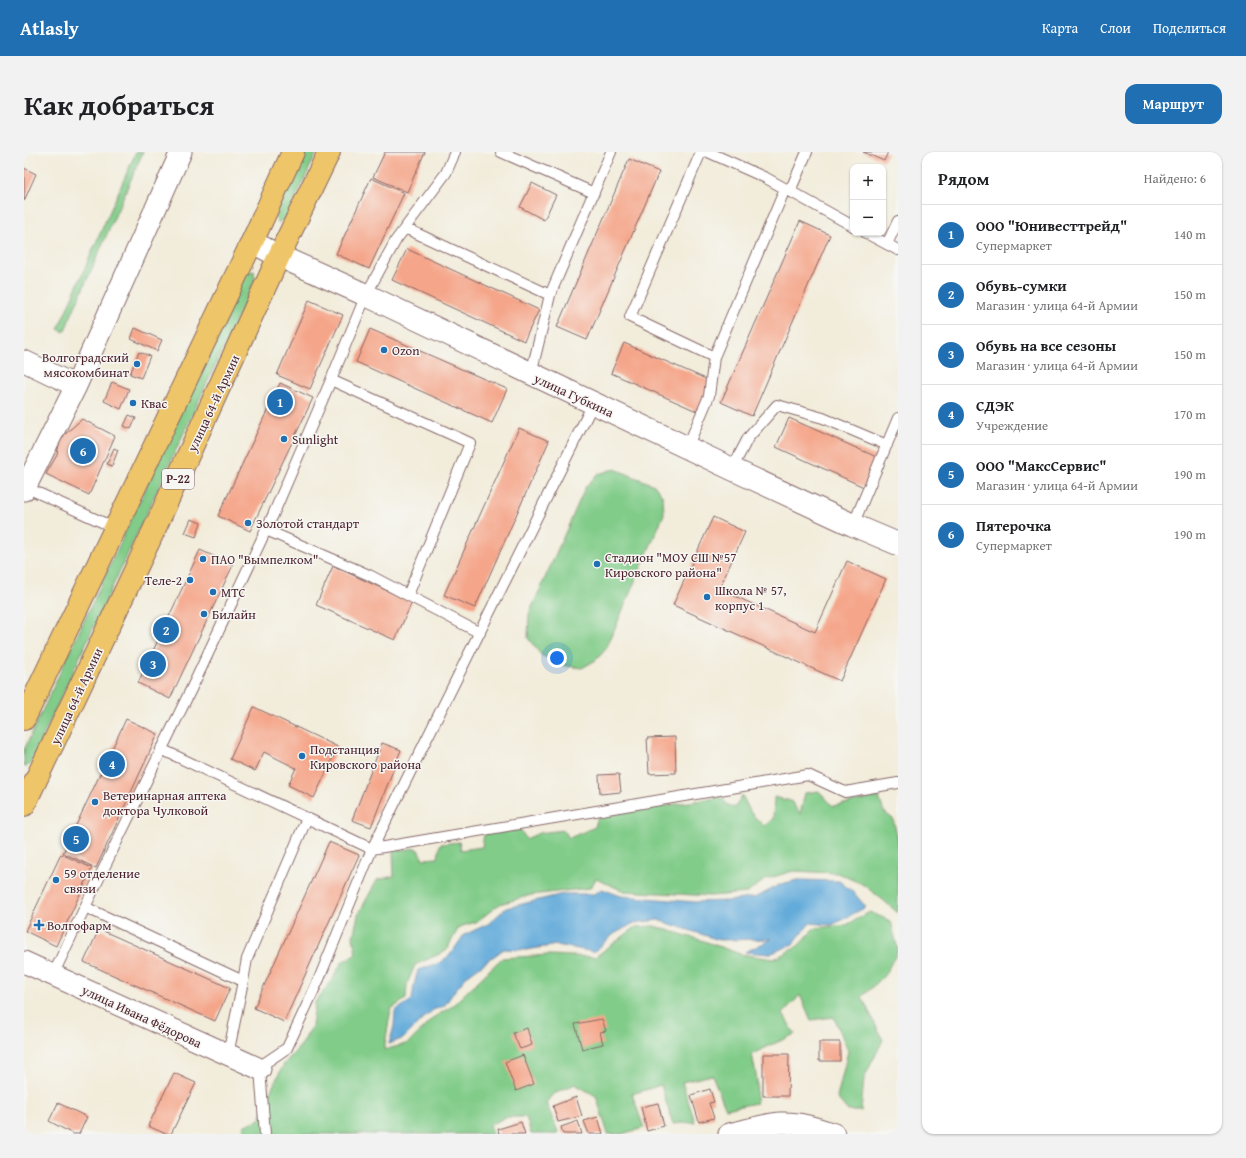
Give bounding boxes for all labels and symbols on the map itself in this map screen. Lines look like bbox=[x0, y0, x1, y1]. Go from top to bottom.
place label: Ozon bbox=[392, 341, 420, 360]
marker: Ozon bbox=[379, 345, 389, 355]
place label: Волгоградский мясокомбинат bbox=[42, 348, 130, 382]
street label: улица 64-й Армии bbox=[182, 351, 244, 456]
marker: Волгоградский мясокомбинат bbox=[132, 359, 142, 369]
street label: улица Губкина bbox=[530, 368, 617, 423]
pin: 1 bbox=[267, 387, 293, 417]
place label: Квас bbox=[141, 394, 168, 413]
marker: Квас bbox=[128, 398, 138, 408]
place label: Sunlight bbox=[292, 430, 339, 449]
marker: Sunlight bbox=[279, 434, 289, 444]
pin: 6 bbox=[70, 436, 96, 466]
road number: Р-22 bbox=[162, 469, 194, 489]
place label: Золотой стандарт bbox=[256, 514, 360, 533]
marker: Золотой стандарт bbox=[243, 518, 253, 528]
place label: Стадион "МОУ СШ №57 Кировского района" bbox=[605, 548, 737, 582]
place label: ПАО "Вымпелком" bbox=[211, 550, 319, 569]
marker: ПАО "Вымпелком" bbox=[198, 554, 208, 564]
marker: Стадион "МОУ СШ №57 Кировского района" bbox=[592, 559, 602, 569]
place label: Теле-2 bbox=[145, 571, 182, 590]
marker: Теле-2 bbox=[185, 575, 195, 585]
place label: Школа № 57, корпус 1 bbox=[715, 581, 786, 615]
place label: МТС bbox=[221, 583, 246, 602]
marker: МТС bbox=[208, 587, 218, 597]
marker: Школа № 57, корпус 1 bbox=[702, 592, 712, 602]
place label: Билайн bbox=[212, 605, 256, 624]
marker: Билайн bbox=[199, 609, 209, 619]
pin: 2 bbox=[153, 615, 179, 645]
street label: улица 64-й Армии bbox=[45, 644, 107, 749]
your location bbox=[547, 648, 567, 668]
pin: 3 bbox=[140, 649, 166, 679]
place label: Подстанция Кировского района bbox=[310, 740, 422, 774]
pin: 4 bbox=[99, 749, 125, 779]
marker: Подстанция Кировского района bbox=[297, 751, 307, 761]
place label: Ветеринарная аптека доктора Чулковой bbox=[103, 786, 227, 820]
marker: Ветеринарная аптека доктора Чулковой bbox=[90, 797, 100, 807]
pin: 5 bbox=[63, 824, 89, 854]
place label: 59 отделение связи bbox=[64, 864, 140, 898]
marker: 59 отделение связи bbox=[51, 875, 61, 885]
place label: Волгофарм bbox=[47, 916, 112, 935]
marker: Волгофарм bbox=[34, 920, 44, 930]
street label: улица Ивана Фёдорова bbox=[78, 980, 206, 1053]

